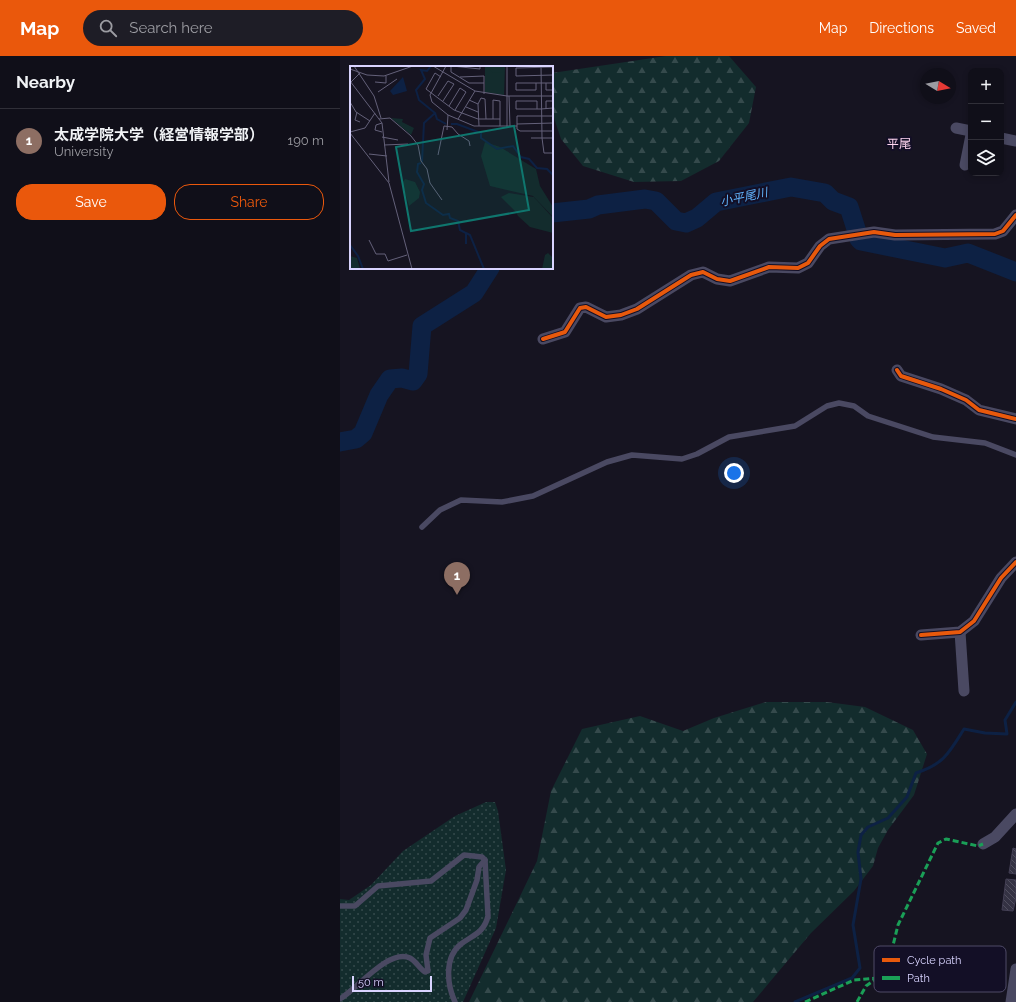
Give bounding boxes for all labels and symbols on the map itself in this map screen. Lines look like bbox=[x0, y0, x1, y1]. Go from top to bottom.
inset map bbox=[350, 66, 553, 269]
north arrow bbox=[920, 68, 956, 104]
district label: 平尾 bbox=[887, 137, 911, 151]
water label: 小平尾川 bbox=[719, 185, 771, 209]
your location bbox=[724, 463, 744, 483]
pin: 1 bbox=[444, 562, 470, 595]
legend bbox=[874, 946, 1006, 992]
text: Cycle path bbox=[907, 954, 961, 967]
text: Path bbox=[907, 972, 930, 985]
scale bar bbox=[352, 974, 432, 993]

